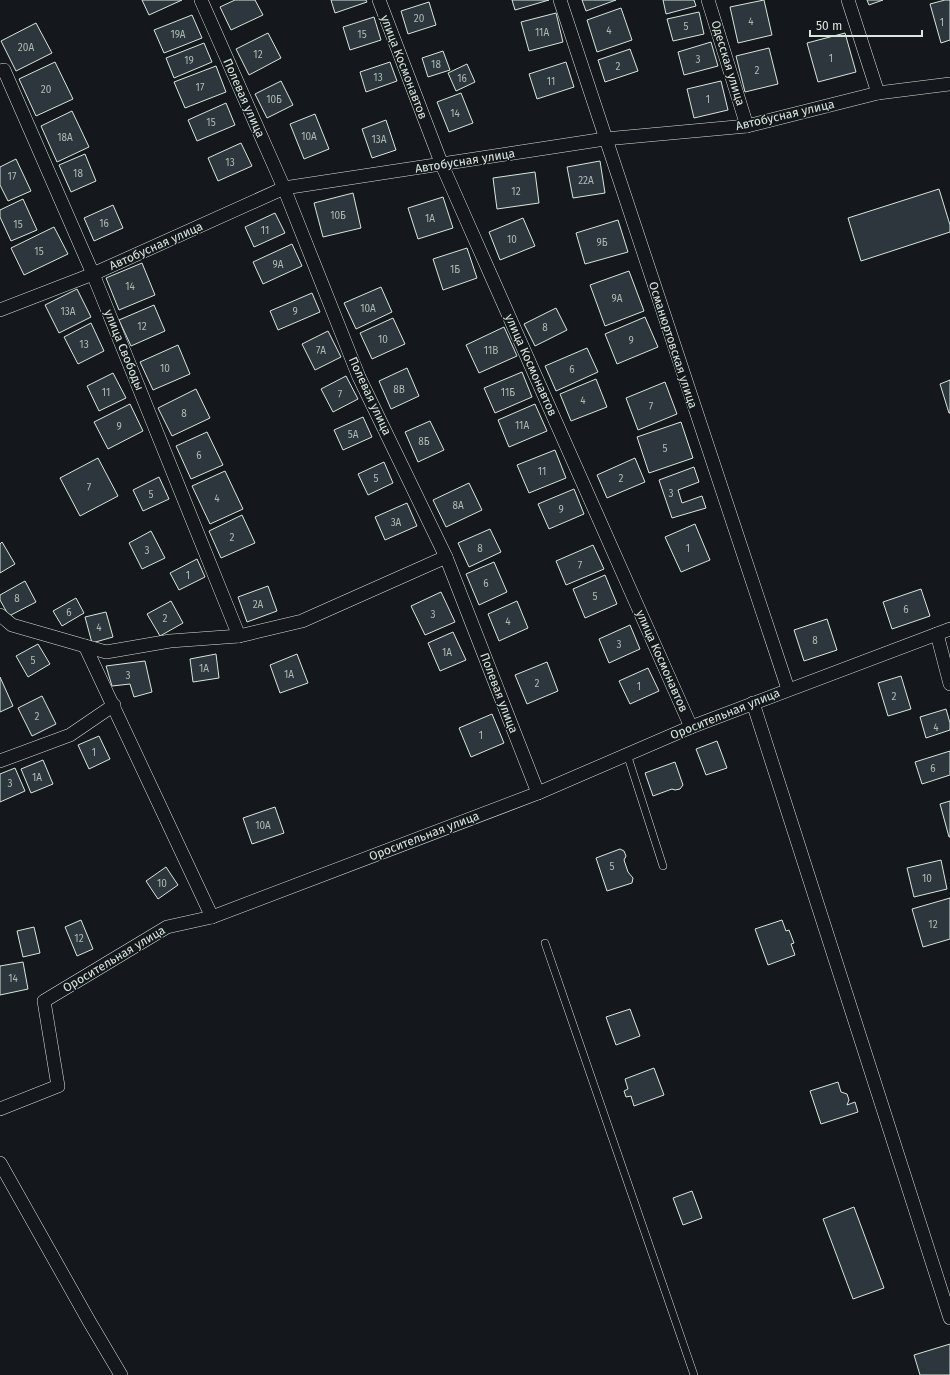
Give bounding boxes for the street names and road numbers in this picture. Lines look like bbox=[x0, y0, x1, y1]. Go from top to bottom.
street label: улица Космонавтов bbox=[378, 13, 430, 121]
street label: Одесская улица bbox=[708, 19, 748, 107]
street label: Полевая улица bbox=[220, 56, 268, 140]
street label: Автобусная улица bbox=[734, 97, 836, 133]
street label: Автобусная улица bbox=[414, 146, 516, 176]
street label: Автобусная улица bbox=[107, 219, 205, 273]
street label: Османюртовская улица bbox=[646, 280, 700, 410]
street label: улица Свободы bbox=[101, 307, 147, 393]
street label: улица Космонавтов bbox=[502, 312, 560, 418]
street label: Полевая улица bbox=[346, 355, 394, 437]
street label: улица Космонавтов bbox=[633, 608, 691, 714]
street label: Полевая улица bbox=[477, 651, 521, 735]
street label: Оросительная улица bbox=[668, 686, 782, 742]
street label: Оросительная улица bbox=[367, 809, 481, 863]
street label: Оросительная улица bbox=[60, 923, 168, 995]

